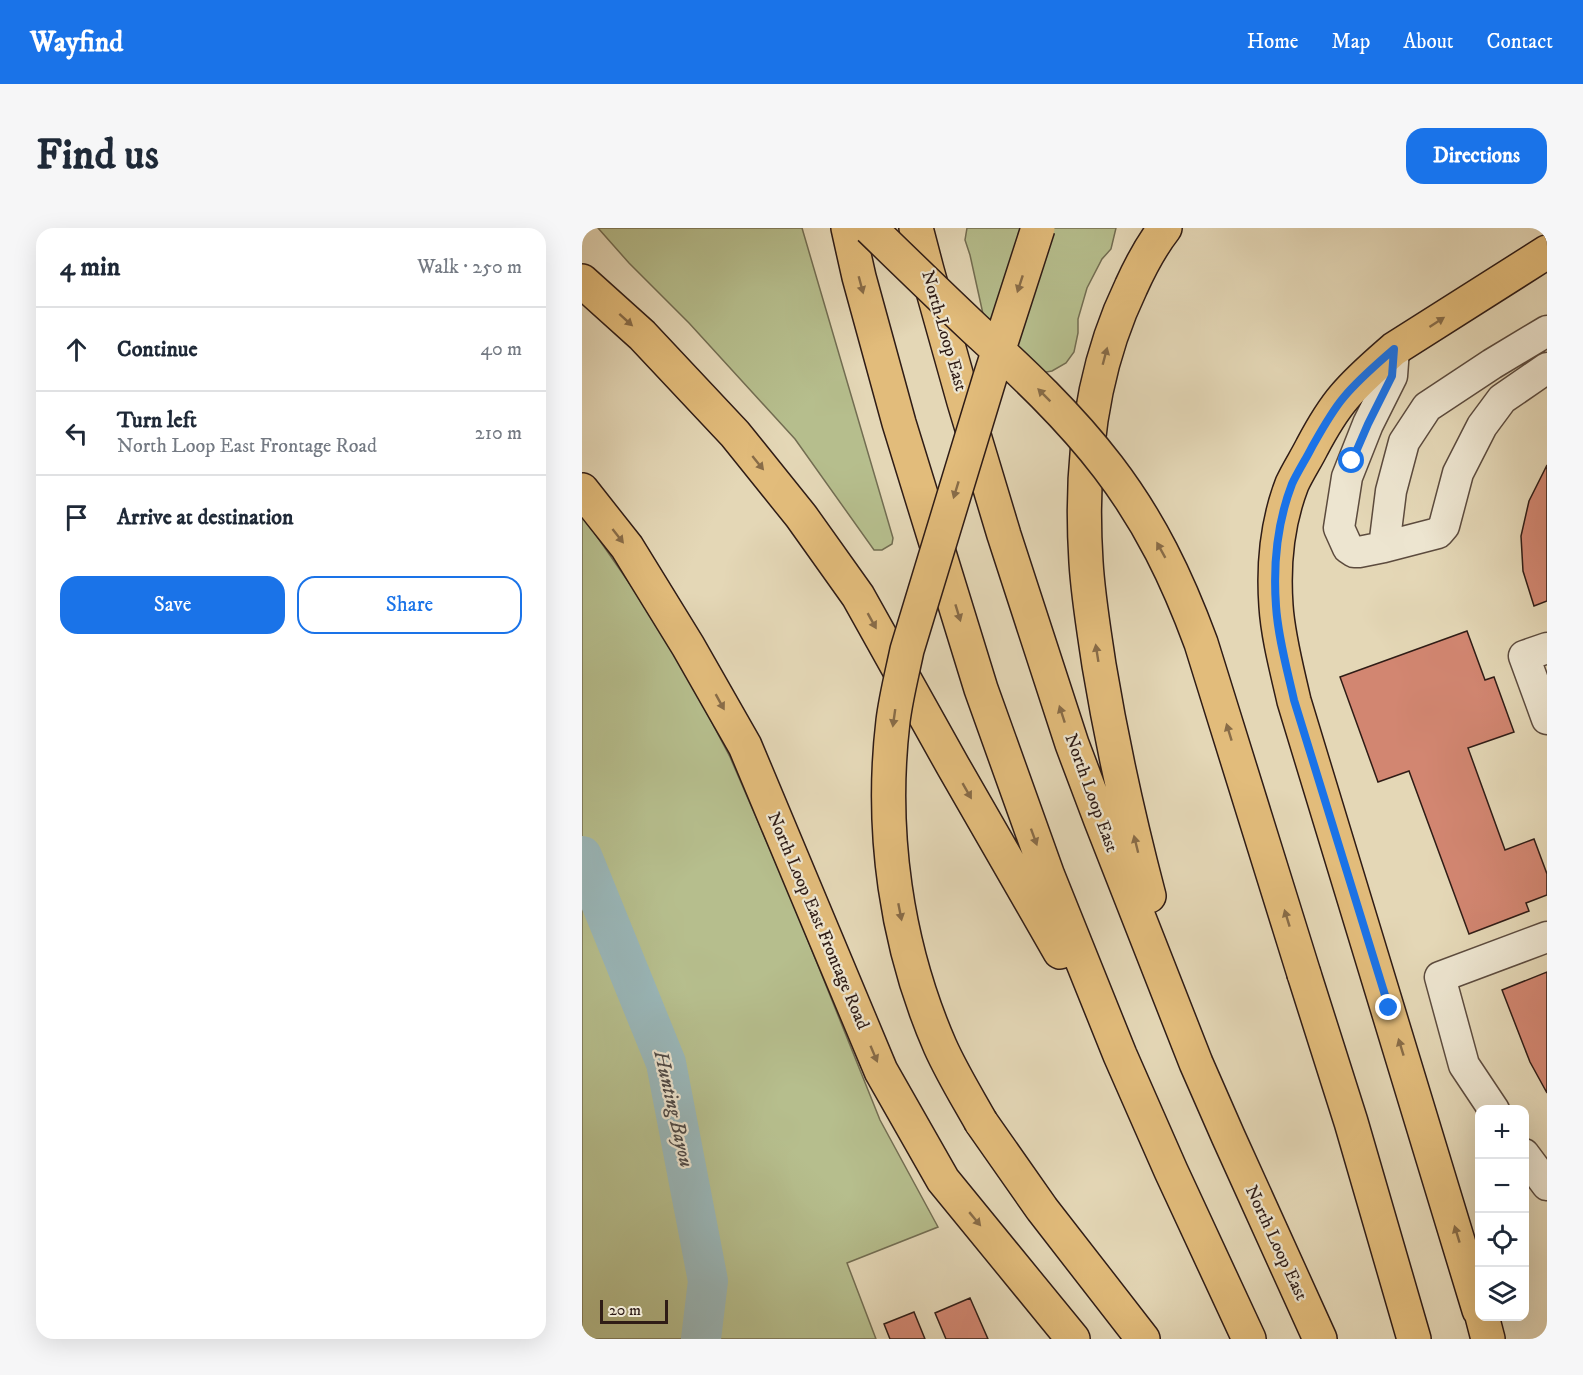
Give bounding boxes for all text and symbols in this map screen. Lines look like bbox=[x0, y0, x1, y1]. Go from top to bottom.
text: Wayfind bbox=[30, 25, 123, 60]
text: Home bbox=[1247, 29, 1299, 55]
text: Map bbox=[1332, 29, 1370, 55]
text: About bbox=[1403, 29, 1454, 55]
text: Contact bbox=[1487, 29, 1553, 55]
button: Directions bbox=[1406, 128, 1547, 184]
text: Find us bbox=[36, 130, 159, 182]
text: 4 min bbox=[60, 251, 120, 284]
text: Walk · 250 m bbox=[417, 255, 522, 280]
street label: North Loop East bbox=[916, 268, 972, 394]
one-way arrow bbox=[1015, 275, 1025, 293]
one-way arrow bbox=[857, 276, 866, 294]
one-way arrow bbox=[618, 313, 633, 327]
one-way arrow bbox=[1428, 316, 1444, 328]
icon: ahead bbox=[60, 333, 93, 366]
text: Continue bbox=[117, 336, 198, 363]
text: 40 m bbox=[480, 337, 522, 362]
one-way arrow bbox=[1101, 347, 1110, 365]
one-way arrow bbox=[1037, 387, 1051, 402]
text: Turn left bbox=[117, 407, 197, 434]
icon: left bbox=[60, 417, 93, 450]
text: 210 m bbox=[475, 421, 522, 446]
text: North Loop East Frontage Road bbox=[117, 434, 377, 459]
route start bbox=[1338, 447, 1364, 473]
one-way arrow bbox=[752, 455, 765, 471]
one-way arrow bbox=[951, 481, 960, 499]
icon: arrive bbox=[60, 501, 93, 534]
text: Arrive at destination bbox=[117, 504, 294, 531]
one-way arrow bbox=[612, 528, 625, 544]
one-way arrow bbox=[1156, 541, 1166, 558]
button: Save bbox=[60, 576, 285, 634]
button: Share bbox=[297, 576, 522, 634]
one-way arrow bbox=[954, 604, 963, 622]
one-way arrow bbox=[867, 613, 877, 630]
one-way arrow bbox=[1093, 643, 1102, 662]
one-way arrow bbox=[715, 694, 725, 711]
one-way arrow bbox=[1057, 705, 1066, 723]
one-way arrow bbox=[889, 709, 899, 728]
one-way arrow bbox=[1224, 723, 1233, 741]
street label: North Loop East bbox=[1059, 731, 1123, 855]
one-way arrow bbox=[962, 783, 973, 799]
street label: North Loop East Frontage Road bbox=[762, 809, 874, 1033]
one-way arrow bbox=[1030, 828, 1039, 846]
one-way arrow bbox=[1130, 835, 1140, 853]
one-way arrow bbox=[896, 903, 905, 922]
one-way arrow bbox=[1282, 909, 1291, 927]
route end bbox=[1375, 994, 1401, 1020]
one-way arrow bbox=[1396, 1038, 1405, 1056]
one-way arrow bbox=[870, 1045, 879, 1063]
water label: Hunting Bayou bbox=[647, 1047, 699, 1170]
map controls bbox=[1475, 1105, 1529, 1321]
button: + bbox=[1475, 1105, 1529, 1159]
button: − bbox=[1475, 1159, 1529, 1213]
street label: North Loop East bbox=[1240, 1182, 1312, 1304]
one-way arrow bbox=[969, 1211, 982, 1227]
button: locate bbox=[1475, 1213, 1529, 1267]
one-way arrow bbox=[1452, 1225, 1461, 1243]
button: layers bbox=[1475, 1267, 1529, 1321]
scale bar bbox=[600, 1297, 668, 1324]
text: 20 m bbox=[609, 1300, 641, 1320]

